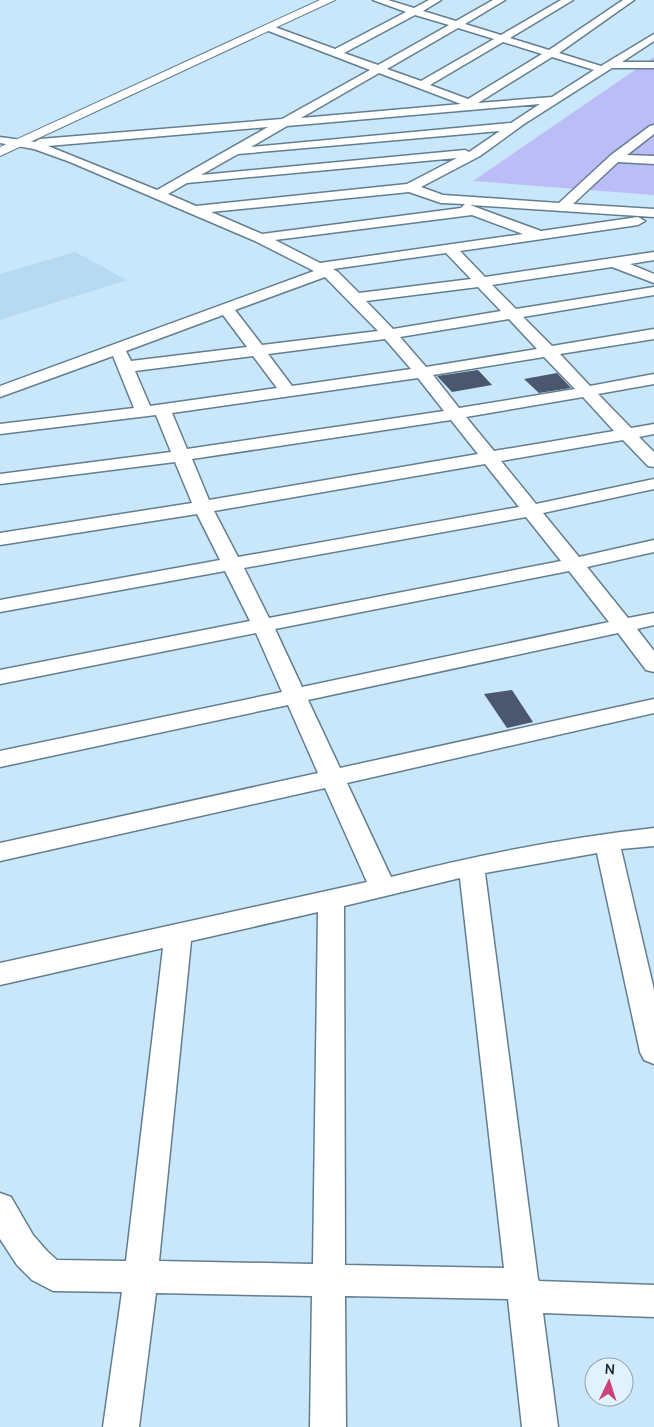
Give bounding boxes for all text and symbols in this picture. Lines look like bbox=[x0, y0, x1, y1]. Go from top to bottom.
north arrow bbox=[584, 1357, 634, 1407]
text: N bbox=[604, 1359, 616, 1378]

